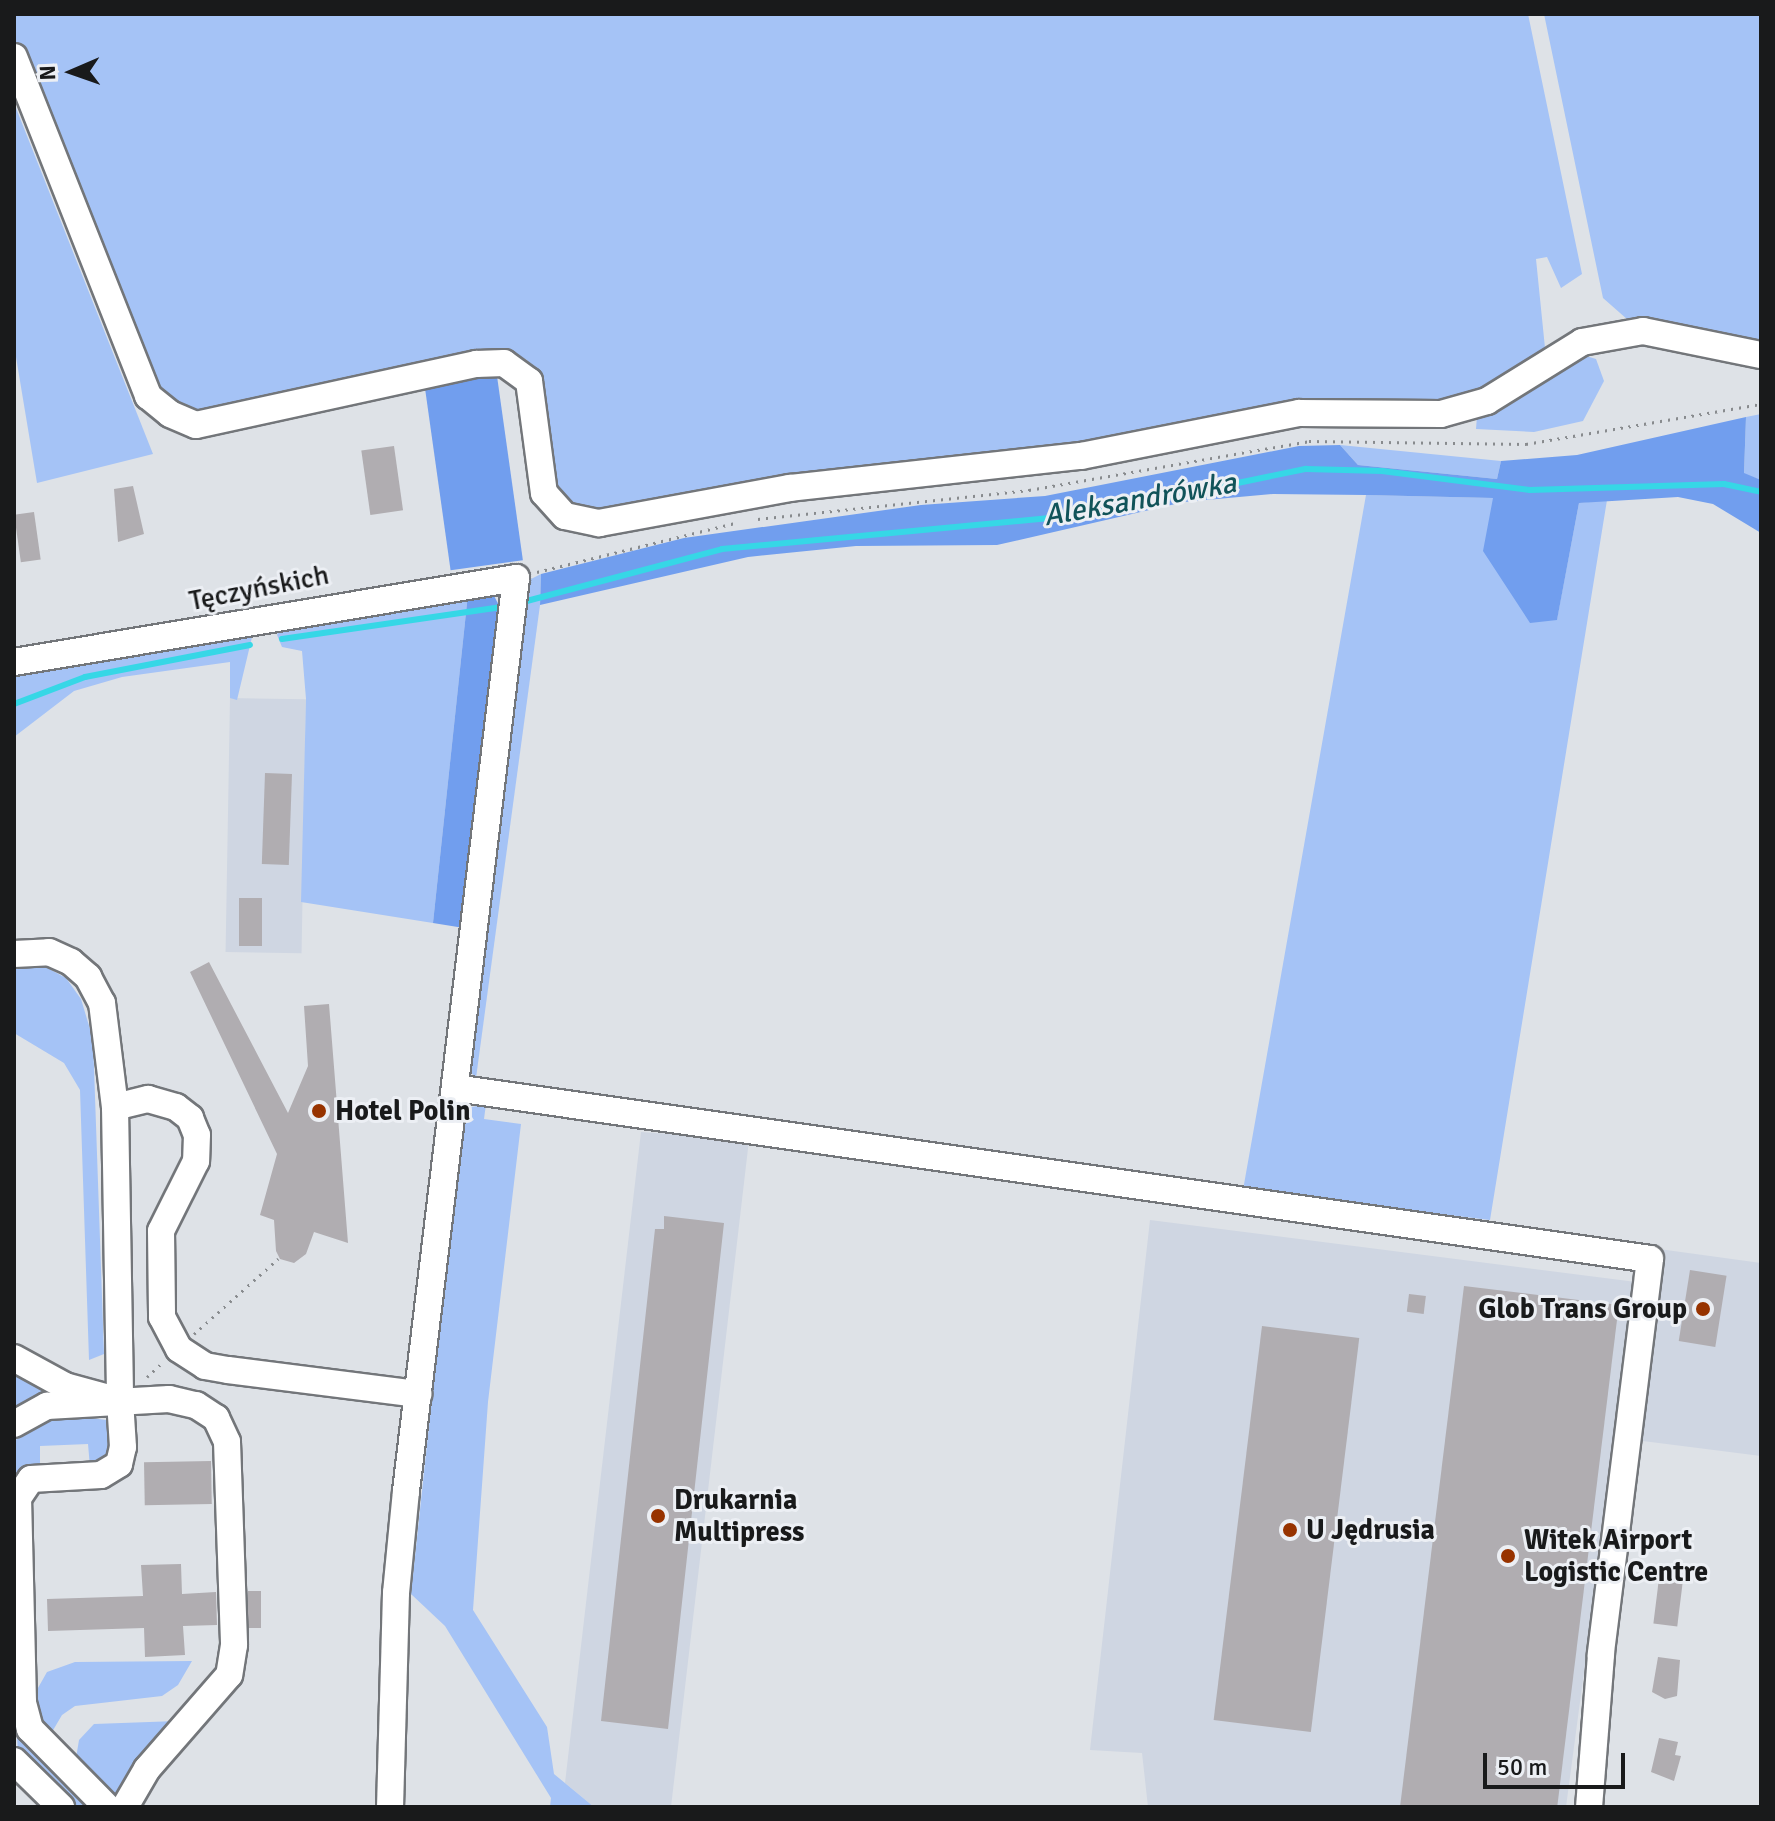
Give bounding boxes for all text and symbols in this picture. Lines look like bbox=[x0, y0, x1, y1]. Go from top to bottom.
north arrow bbox=[32, 32, 112, 112]
text: N bbox=[34, 65, 61, 81]
water label: Aleksandrówka bbox=[1041, 465, 1239, 535]
street label: Tęczyńskich bbox=[186, 558, 332, 618]
place label: Hotel Polin bbox=[335, 1094, 470, 1128]
marker: Hotel Polin bbox=[310, 1102, 328, 1120]
place label: Glob Trans Group bbox=[1478, 1292, 1687, 1326]
marker: Glob Trans Group bbox=[1694, 1300, 1712, 1318]
place label: Drukarnia Multipress bbox=[674, 1483, 804, 1549]
marker: Drukarnia Multipress bbox=[649, 1507, 667, 1525]
place label: U Jędrusia bbox=[1306, 1513, 1435, 1547]
marker: U Jędrusia bbox=[1281, 1521, 1299, 1539]
place label: Witek Airport Logistic Centre bbox=[1524, 1523, 1708, 1589]
marker: Witek Airport Logistic Centre bbox=[1499, 1547, 1517, 1565]
scale bar bbox=[1487, 1737, 1629, 1787]
text: 50 m bbox=[1497, 1752, 1547, 1782]

